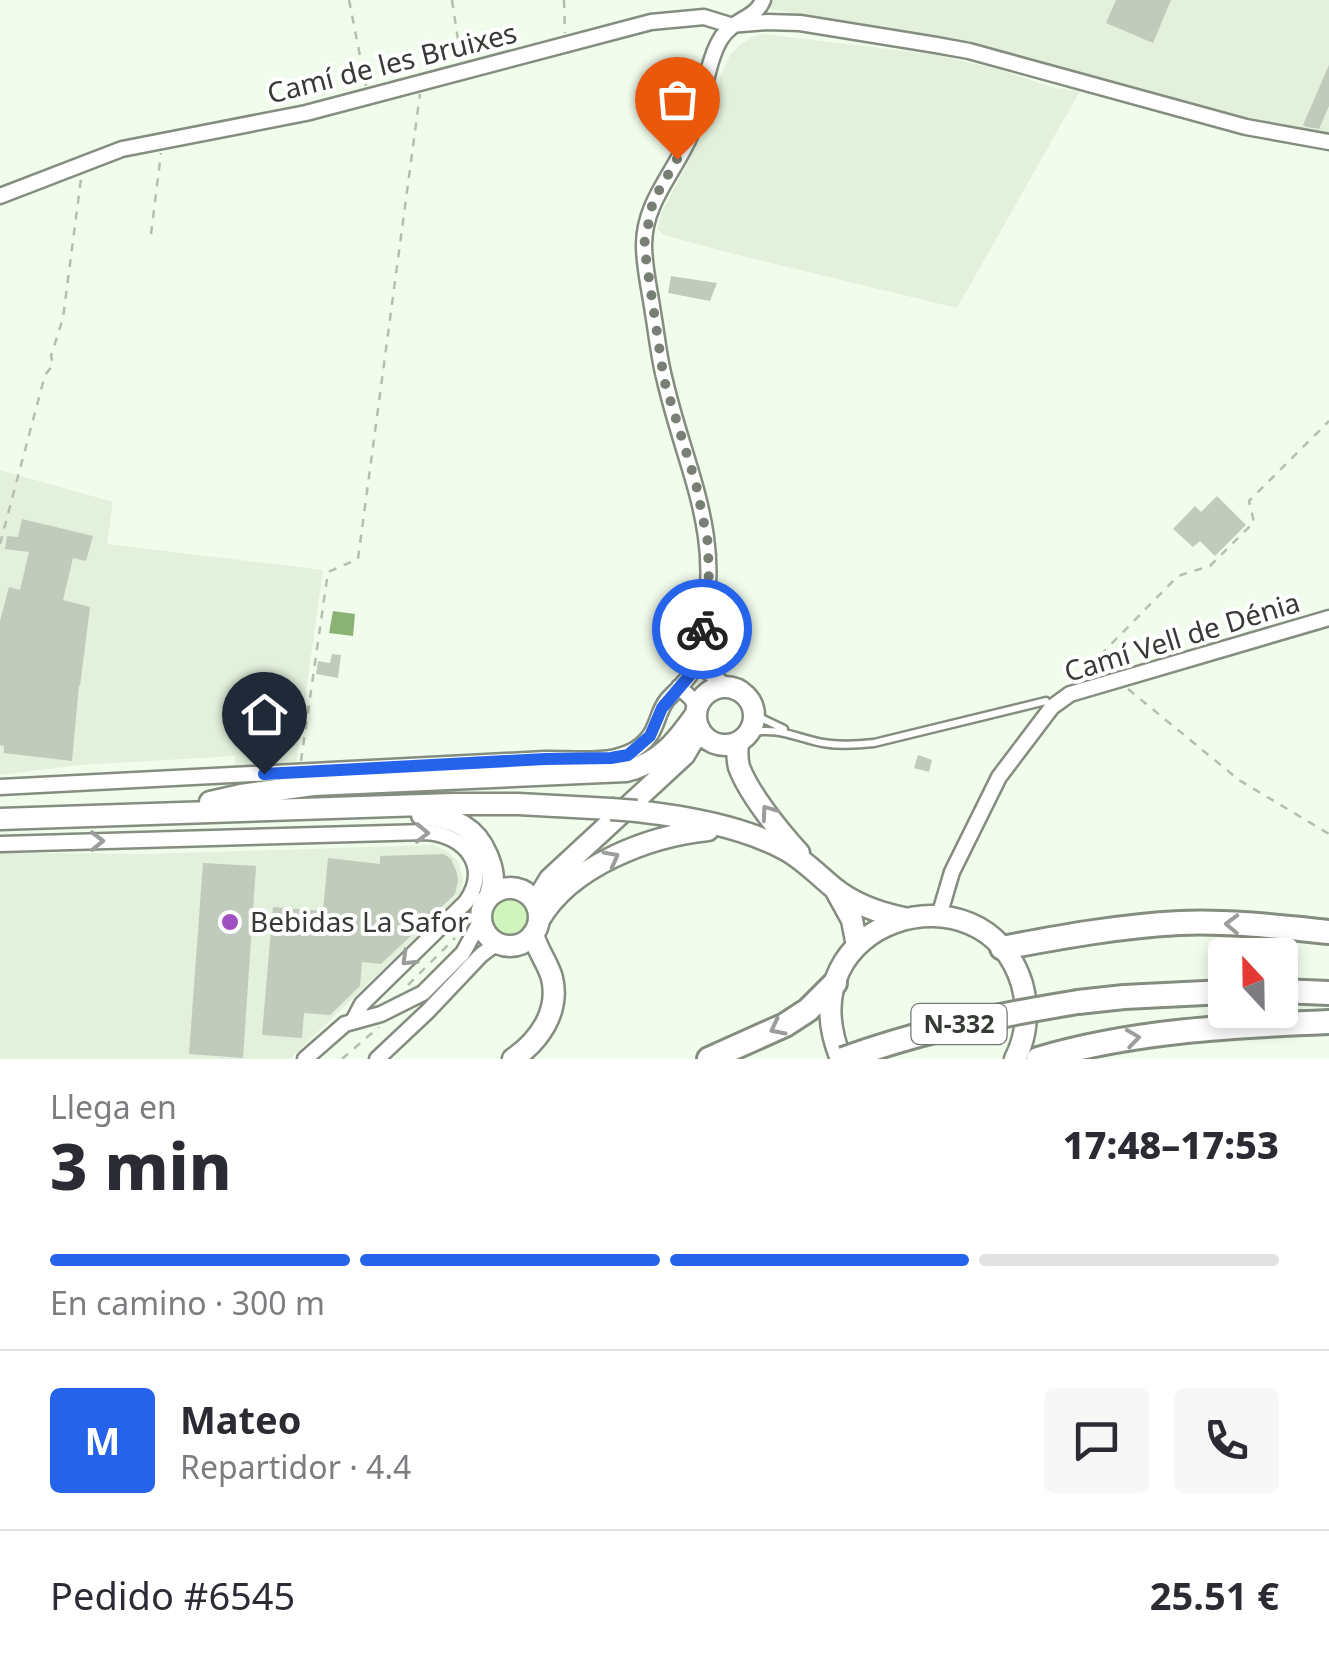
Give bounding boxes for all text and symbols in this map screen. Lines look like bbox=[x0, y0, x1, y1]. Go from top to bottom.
street label: Camí de les Bruixes bbox=[263, 13, 520, 111]
pin bbox=[635, 57, 720, 160]
icon: bag bbox=[650, 72, 705, 127]
courier bbox=[652, 579, 752, 679]
street label: Camí Vell de Dénia bbox=[1059, 582, 1304, 690]
icon: bike bbox=[675, 602, 730, 657]
pin bbox=[222, 672, 307, 775]
icon: home bbox=[237, 687, 292, 742]
one-way arrow bbox=[762, 805, 780, 824]
one-way arrow bbox=[415, 823, 431, 844]
one-way arrow bbox=[90, 831, 106, 852]
one-way arrow bbox=[602, 851, 620, 870]
place label: Bebidas La Safor bbox=[250, 902, 469, 940]
marker: Bebidas La Safor bbox=[219, 911, 241, 933]
one-way arrow bbox=[1223, 914, 1239, 935]
north arrow bbox=[1208, 938, 1298, 1028]
map controls bbox=[1208, 938, 1298, 1028]
one-way arrow bbox=[402, 947, 420, 965]
road number: N-332 bbox=[912, 1004, 1006, 1044]
one-way arrow bbox=[769, 1016, 787, 1035]
one-way arrow bbox=[1124, 1029, 1141, 1050]
text: Llega en bbox=[50, 1085, 177, 1128]
text: 17:48–17:53 bbox=[1063, 1118, 1279, 1170]
text: 3 min bbox=[50, 1121, 232, 1209]
text: En camino · 300 m bbox=[50, 1281, 325, 1324]
button: chat bbox=[1044, 1388, 1149, 1493]
button: phone bbox=[1174, 1388, 1279, 1493]
text: Mateo bbox=[180, 1393, 302, 1445]
text: M bbox=[85, 1414, 120, 1466]
text: Repartidor · 4.4 bbox=[180, 1445, 411, 1488]
text: Pedido #6545 bbox=[50, 1569, 295, 1621]
text: 25.51 € bbox=[1150, 1569, 1279, 1621]

